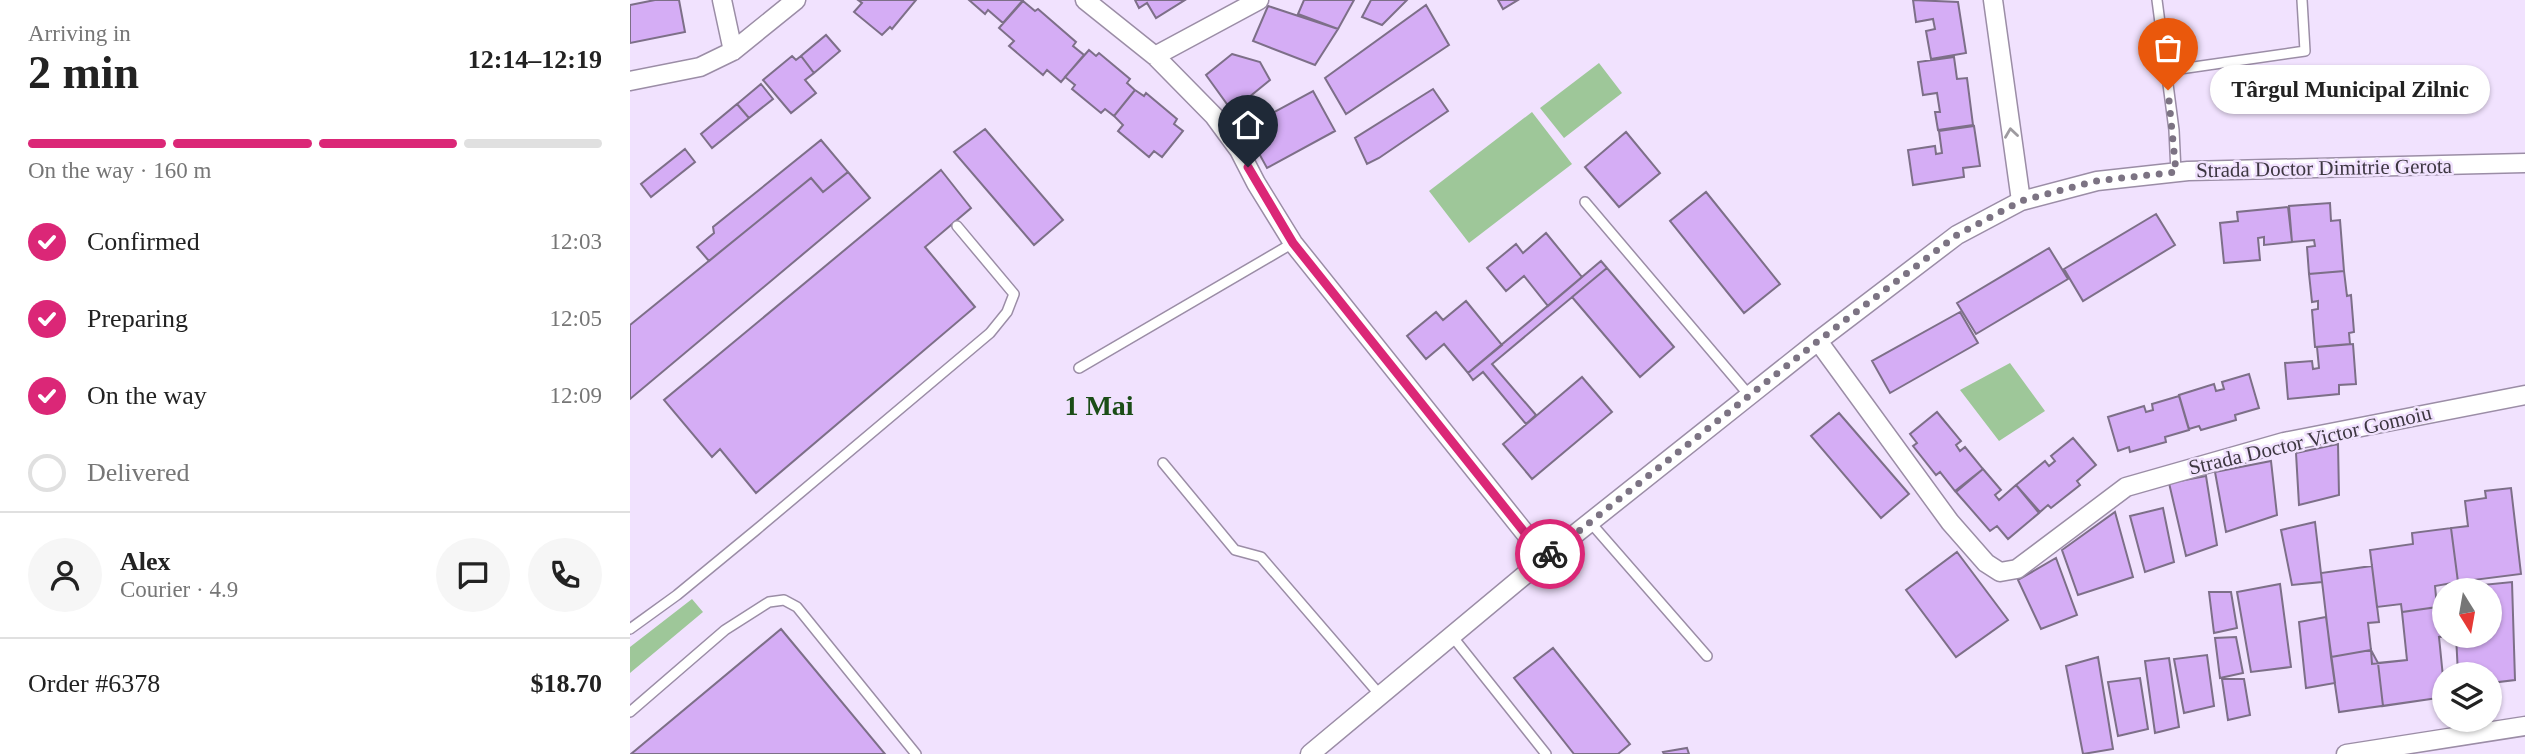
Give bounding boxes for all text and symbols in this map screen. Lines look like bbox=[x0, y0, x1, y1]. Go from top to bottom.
pin bbox=[2138, 18, 2198, 90]
text: Arriving in bbox=[28, 21, 131, 46]
icon: bag bbox=[2149, 29, 2187, 67]
text: 12:14–12:19 bbox=[468, 45, 602, 74]
text: 2 min bbox=[28, 47, 139, 98]
callout: Târgul Municipal Zilnic bbox=[2210, 66, 2490, 114]
text: Târgul Municipal Zilnic bbox=[2231, 77, 2469, 102]
pin bbox=[1218, 95, 1278, 167]
icon: home bbox=[1229, 106, 1267, 144]
one-way arrow bbox=[2004, 127, 2019, 139]
street label: Strada Doctor Dimitrie Gerota bbox=[2196, 154, 2453, 182]
text: On the way · 160 m bbox=[28, 158, 211, 183]
icon: check bbox=[28, 223, 66, 261]
text: Confirmed bbox=[87, 227, 200, 256]
text: 12:03 bbox=[550, 229, 602, 254]
icon: check bbox=[28, 300, 66, 338]
text: Preparing bbox=[87, 304, 188, 333]
text: 12:05 bbox=[550, 306, 602, 331]
icon: check bbox=[28, 377, 66, 415]
text: On the way bbox=[87, 381, 207, 410]
text: 12:09 bbox=[550, 383, 602, 408]
district label: 1 Mai bbox=[1064, 390, 1134, 421]
street label: Strada Doctor Victor Gomoiu bbox=[2186, 400, 2434, 480]
text: Delivered bbox=[87, 458, 190, 487]
courier bbox=[1515, 519, 1585, 589]
icon: bike bbox=[1531, 535, 1569, 573]
button: person bbox=[28, 538, 102, 612]
button: chat bbox=[436, 538, 510, 612]
button: phone bbox=[528, 538, 602, 612]
text: Alex bbox=[120, 547, 171, 576]
text: Courier · 4.9 bbox=[120, 577, 238, 602]
north arrow bbox=[2432, 578, 2502, 648]
map controls bbox=[2432, 578, 2502, 732]
button: layers bbox=[2432, 662, 2502, 732]
text: Order #6378 bbox=[28, 669, 160, 698]
text: $18.70 bbox=[531, 669, 602, 698]

